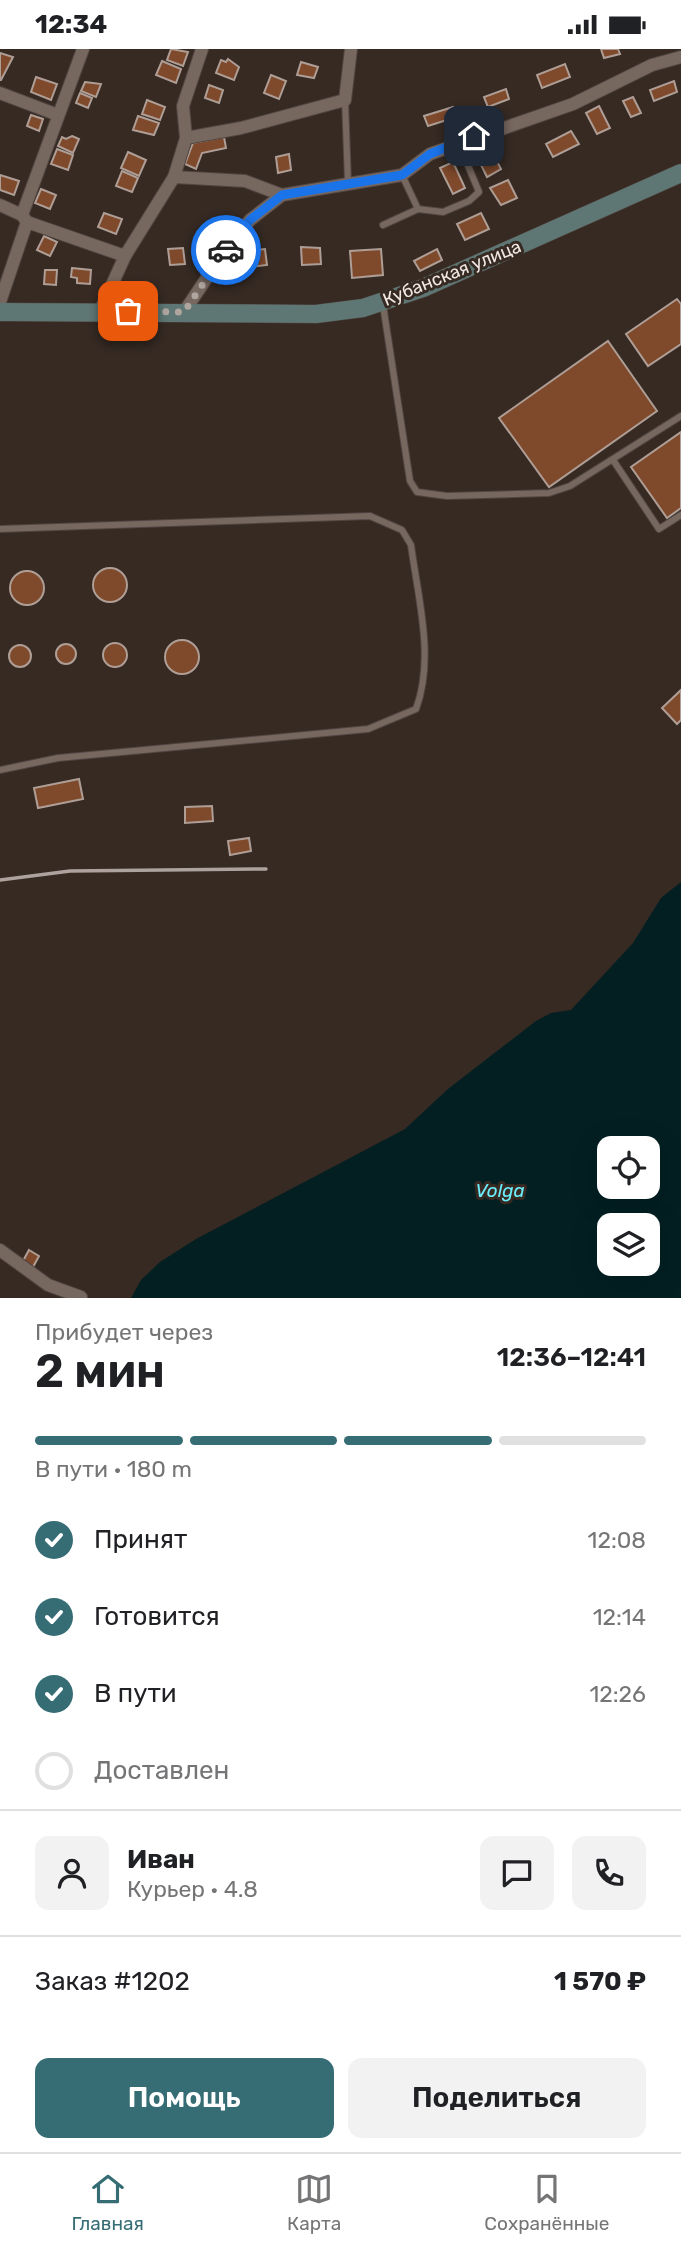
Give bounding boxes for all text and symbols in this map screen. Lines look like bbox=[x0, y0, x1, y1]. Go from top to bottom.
text: 12:34 bbox=[35, 9, 107, 40]
pin bbox=[444, 106, 504, 166]
icon: home bbox=[455, 117, 493, 155]
courier bbox=[191, 215, 261, 285]
icon: car bbox=[207, 231, 245, 269]
street label: Кубанская улица bbox=[380, 235, 524, 311]
pin bbox=[98, 281, 158, 341]
icon: bag bbox=[109, 292, 147, 330]
map controls bbox=[597, 1136, 660, 1276]
button: locate bbox=[597, 1136, 660, 1199]
water label: Volga bbox=[475, 1179, 525, 1202]
button: layers bbox=[597, 1213, 660, 1276]
text: Прибудет через bbox=[35, 1318, 213, 1346]
text: 12:36–12:41 bbox=[497, 1342, 646, 1373]
text: 2 мин bbox=[35, 1344, 165, 1399]
text: В пути · 180 m bbox=[35, 1455, 192, 1483]
icon: check bbox=[35, 1521, 73, 1559]
text: Принят bbox=[94, 1524, 187, 1555]
text: 12:08 bbox=[588, 1526, 646, 1554]
icon: check bbox=[35, 1598, 73, 1636]
text: Готовится bbox=[94, 1601, 220, 1632]
text: 12:14 bbox=[593, 1603, 646, 1631]
icon: check bbox=[35, 1675, 73, 1713]
text: В пути bbox=[94, 1678, 177, 1709]
text: 12:26 bbox=[589, 1680, 646, 1708]
text: Доставлен bbox=[94, 1755, 229, 1786]
button: person bbox=[35, 1836, 109, 1910]
button: chat bbox=[480, 1836, 554, 1910]
button: phone bbox=[572, 1836, 646, 1910]
text: Иван bbox=[127, 1844, 195, 1875]
text: Курьер · 4.8 bbox=[127, 1875, 258, 1903]
text: Заказ #1202 bbox=[35, 1966, 190, 1997]
text: 1 570 ₽ bbox=[554, 1966, 646, 1997]
button: Помощь bbox=[35, 2058, 334, 2138]
button: Поделиться bbox=[348, 2058, 646, 2138]
tab: Главная bbox=[72, 2170, 144, 2235]
tab: Карта bbox=[287, 2170, 341, 2235]
tab: Сохранённые bbox=[484, 2170, 609, 2235]

